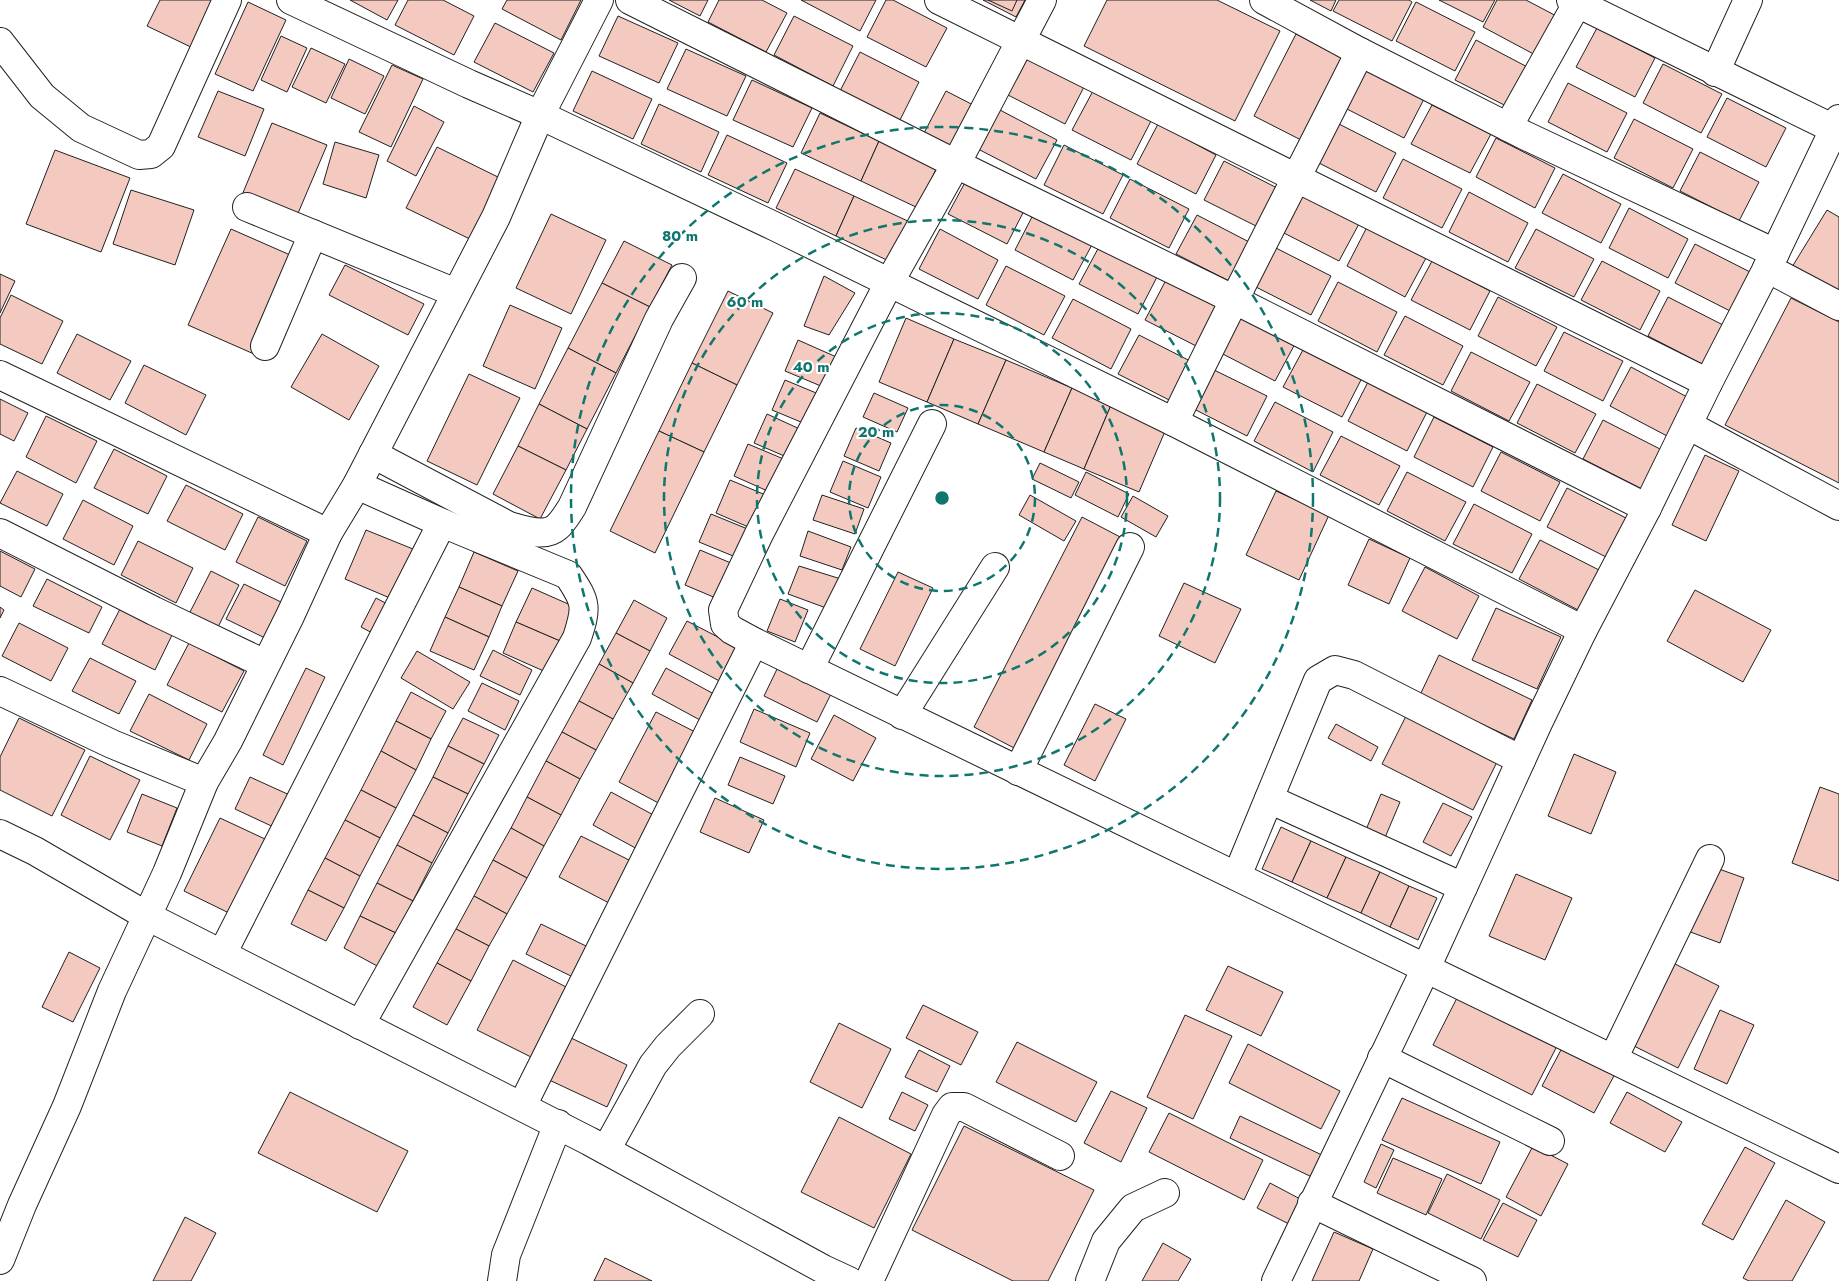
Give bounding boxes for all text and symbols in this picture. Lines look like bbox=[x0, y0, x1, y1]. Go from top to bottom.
text: 80 m bbox=[662, 225, 698, 247]
text: 60 m bbox=[727, 291, 763, 313]
text: 40 m bbox=[792, 356, 830, 378]
text: 20 m bbox=[858, 421, 894, 443]
centre of rings bbox=[933, 489, 951, 507]

